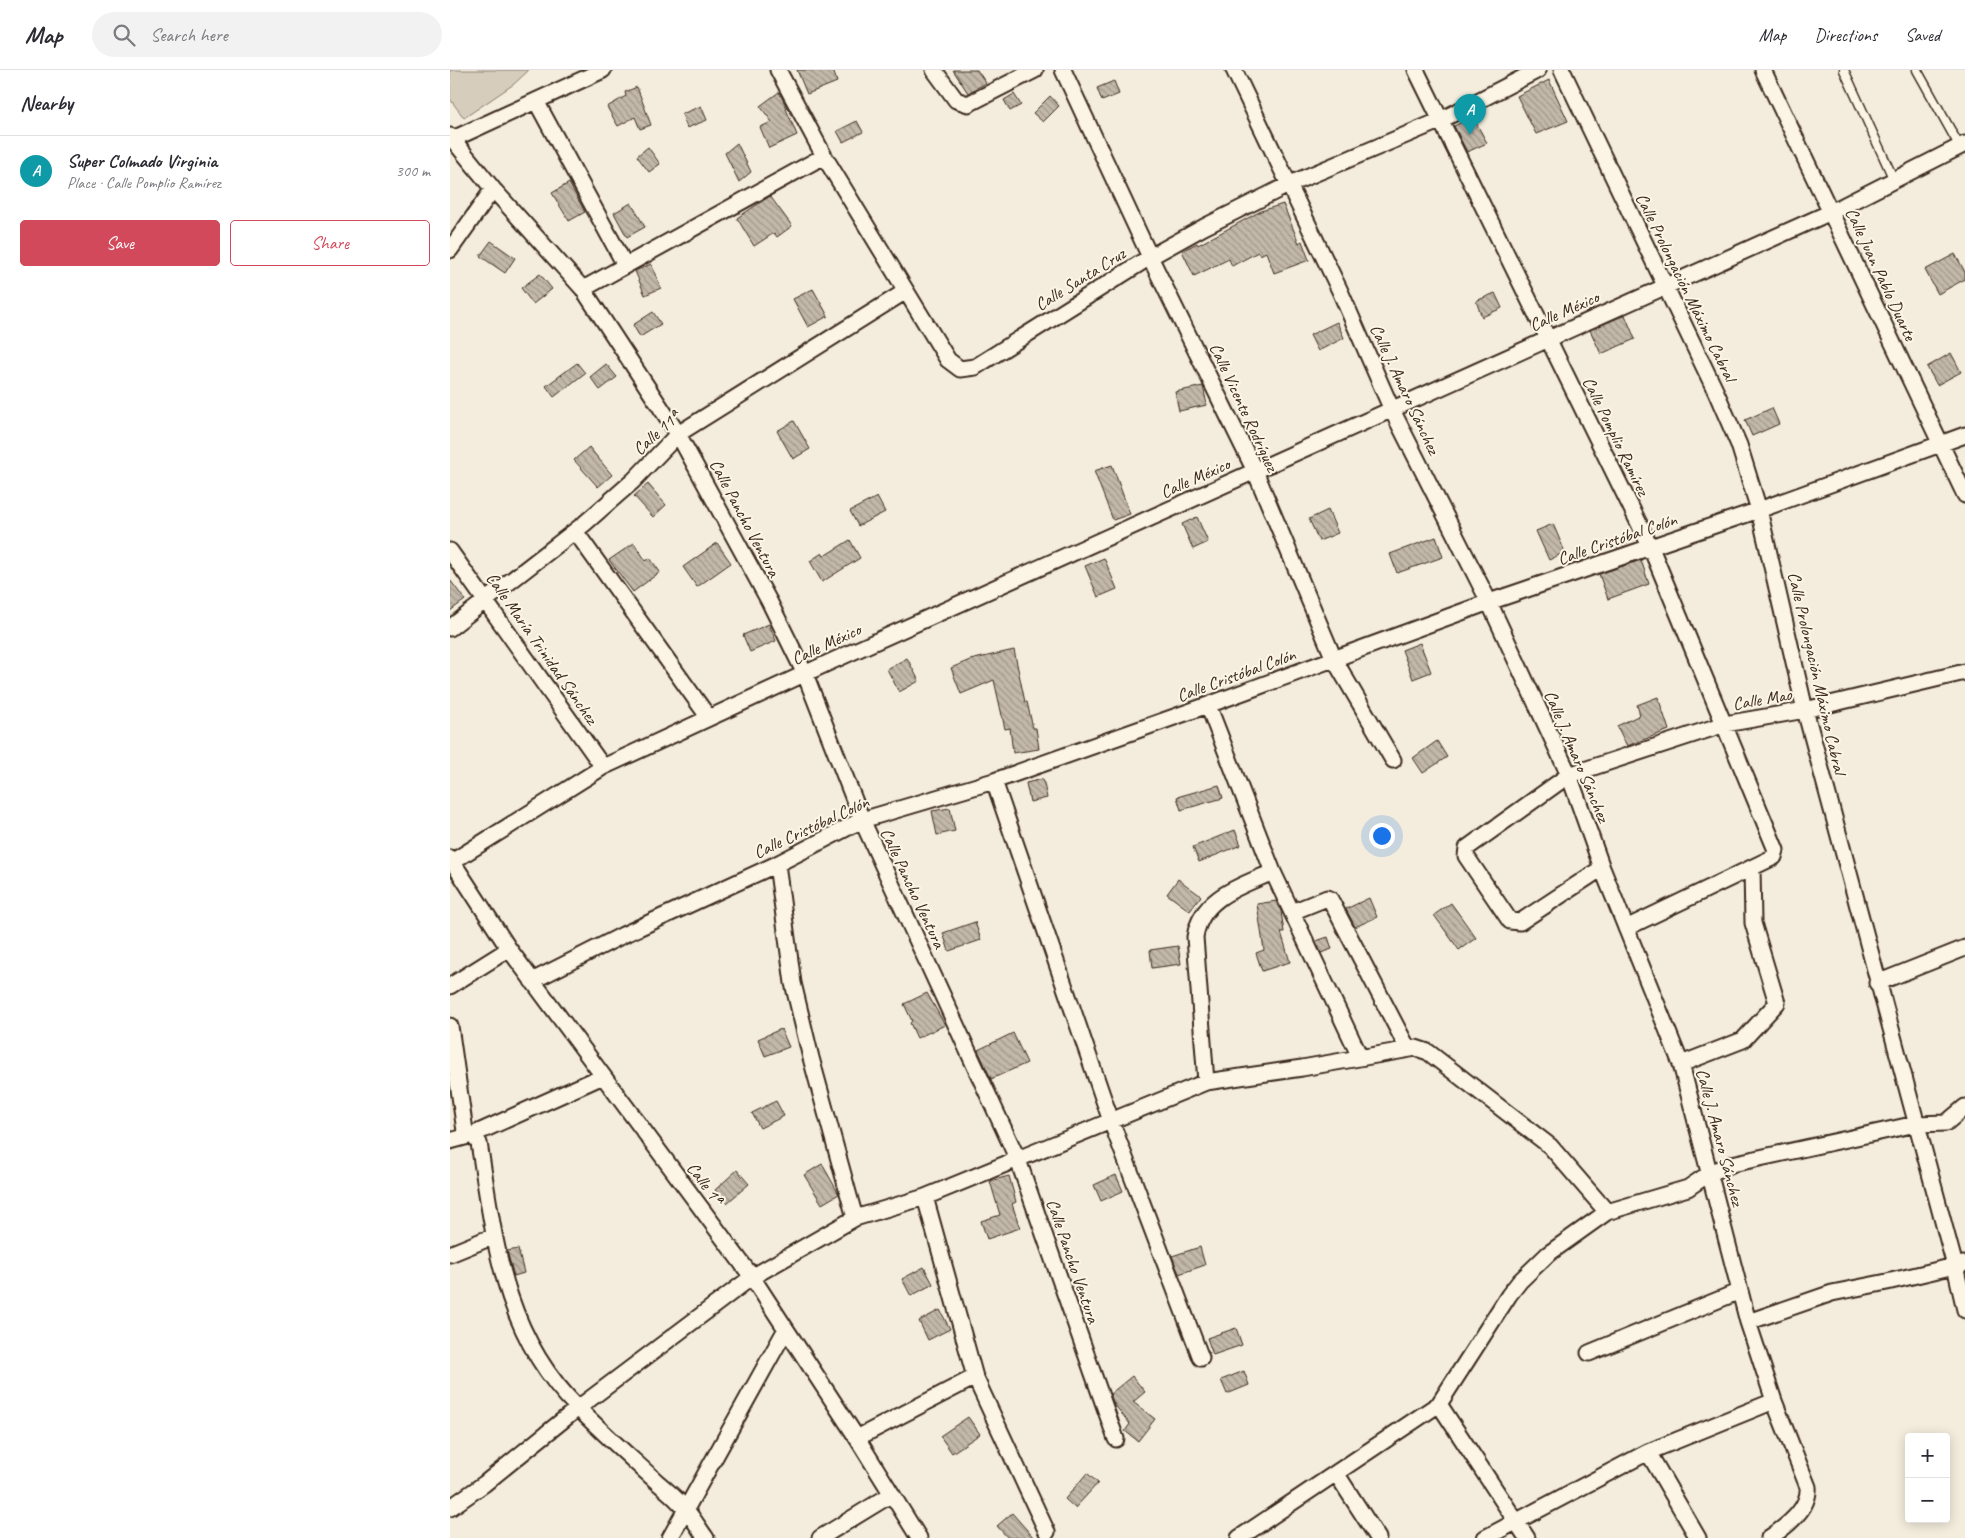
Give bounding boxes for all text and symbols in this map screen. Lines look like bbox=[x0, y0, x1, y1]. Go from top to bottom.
search box bbox=[92, 12, 442, 57]
text: Map bbox=[25, 20, 62, 50]
icon: search bbox=[110, 21, 138, 49]
text: Search here bbox=[150, 23, 228, 47]
text: Map bbox=[1759, 24, 1786, 46]
text: Directions bbox=[1814, 24, 1877, 46]
text: Saved bbox=[1905, 24, 1940, 46]
text: Nearby bbox=[20, 90, 73, 116]
pin: A bbox=[1454, 94, 1486, 135]
text: Super Colmado Virginia bbox=[67, 149, 217, 173]
text: A bbox=[32, 161, 40, 181]
text: 300 m bbox=[396, 161, 430, 181]
text: Place · Calle Pomplio Ramírez bbox=[67, 173, 221, 193]
street label: Calle Prolongación Máximo Cabral bbox=[1631, 189, 1742, 387]
street label: Calle Juan Pablo Duarte bbox=[1841, 204, 1922, 345]
button: Save bbox=[20, 220, 220, 266]
button: Share bbox=[230, 220, 430, 266]
street label: Calle Santa Cruz bbox=[1031, 242, 1130, 315]
street label: Calle México bbox=[1526, 285, 1604, 336]
street label: Calle J. Amaro Sánchez bbox=[1365, 320, 1446, 460]
street label: Calle Vicente Rodríguez bbox=[1205, 339, 1284, 477]
street label: Calle Pomplio Ramírez bbox=[1578, 373, 1655, 501]
street label: Calle 11ª bbox=[628, 404, 687, 460]
street label: Calle México bbox=[1157, 452, 1235, 503]
street label: Calle Pancho Ventura bbox=[705, 455, 786, 582]
street label: Calle Cristóbal Colón bbox=[1554, 508, 1680, 570]
street label: Calle María Trinidad Sánchez bbox=[481, 568, 604, 730]
street label: Calle Prolongación Máximo Cabral bbox=[1783, 570, 1852, 779]
street label: Calle México bbox=[788, 618, 866, 670]
street label: Calle Cristóbal Colón bbox=[1174, 643, 1299, 707]
street label: Calle Mao bbox=[1731, 683, 1795, 715]
street label: Calle J. Amaro Sánchez bbox=[1539, 687, 1616, 827]
street label: Calle Cristóbal Colón bbox=[750, 790, 873, 863]
your location bbox=[1369, 823, 1395, 849]
street label: Calle Pancho Ventura bbox=[876, 824, 951, 953]
street label: Calle J. Amaro Sánchez bbox=[1691, 1066, 1749, 1210]
street label: Calle 1ª bbox=[682, 1158, 730, 1211]
street label: Calle Pancho Ventura bbox=[1041, 1196, 1105, 1327]
map controls bbox=[1905, 1433, 1950, 1523]
button: + bbox=[1905, 1433, 1950, 1478]
button: − bbox=[1905, 1478, 1950, 1523]

